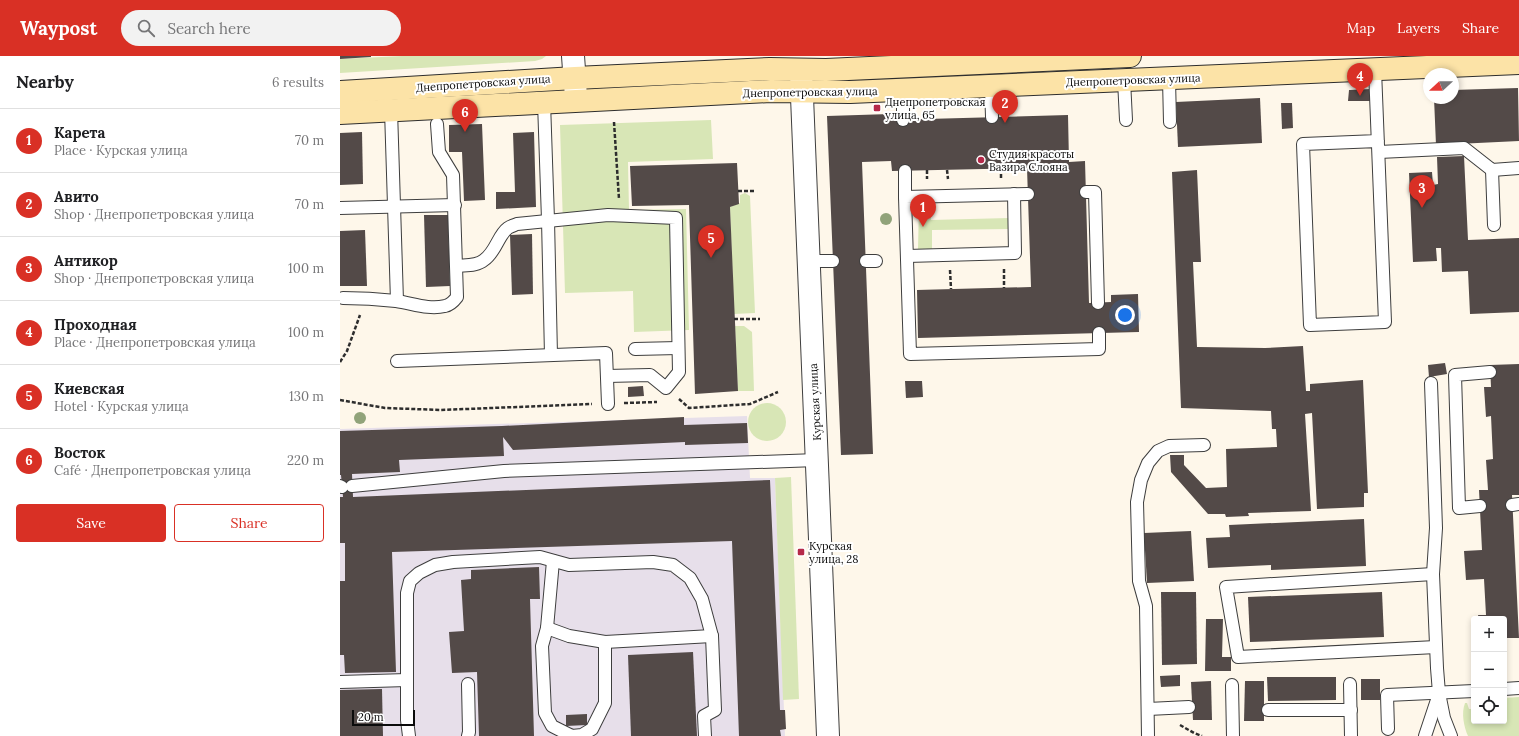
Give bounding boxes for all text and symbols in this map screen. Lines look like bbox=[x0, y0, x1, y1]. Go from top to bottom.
search box bbox=[121, 10, 401, 46]
text: Waypost bbox=[20, 16, 97, 40]
icon: search bbox=[135, 17, 157, 39]
text: Search here bbox=[167, 19, 251, 38]
text: Map bbox=[1347, 19, 1375, 37]
text: Layers bbox=[1397, 19, 1440, 37]
text: Share bbox=[1462, 19, 1499, 37]
pin: 4 bbox=[1347, 63, 1373, 96]
north arrow bbox=[1423, 68, 1459, 104]
text: Nearby bbox=[16, 71, 74, 93]
street label: Днепропетровская улица bbox=[415, 71, 551, 95]
street label: Днепропетровская улица bbox=[1065, 71, 1201, 89]
text: 6 results bbox=[272, 74, 324, 91]
street label: Днепропетровская улица bbox=[742, 84, 878, 100]
pin: 2 bbox=[992, 90, 1018, 123]
place label: Днепропетровская улица, 65 bbox=[885, 95, 986, 122]
pin: 6 bbox=[452, 99, 478, 132]
marker: Днепропетровская улица, 65 bbox=[872, 103, 882, 113]
text: Карета bbox=[54, 123, 105, 142]
text: 1 bbox=[26, 132, 32, 149]
text: 70 m bbox=[295, 132, 324, 149]
text: Place · Курская улица bbox=[54, 142, 188, 159]
place label: Студия красоты Вазира Слояна bbox=[989, 147, 1074, 174]
marker: Студия красоты Вазира Слояна bbox=[976, 155, 986, 165]
pin: 3 bbox=[1409, 175, 1435, 208]
text: Авито bbox=[54, 187, 99, 206]
pin: 1 bbox=[910, 194, 936, 227]
text: 2 bbox=[26, 196, 32, 213]
text: 70 m bbox=[295, 196, 324, 213]
text: Shop · Днепропетровская улица bbox=[54, 206, 254, 223]
pin: 5 bbox=[698, 225, 724, 258]
text: Антикор bbox=[54, 251, 118, 270]
text: 3 bbox=[25, 260, 33, 277]
text: 100 m bbox=[288, 260, 324, 277]
text: Shop · Днепропетровская улица bbox=[54, 270, 254, 287]
your location bbox=[1115, 305, 1135, 325]
text: Проходная bbox=[54, 315, 137, 334]
text: 4 bbox=[25, 324, 33, 341]
text: 100 m bbox=[288, 324, 324, 341]
text: Place · Днепропетровская улица bbox=[54, 334, 256, 351]
street label: Курская улица bbox=[806, 363, 824, 441]
text: Киевская bbox=[54, 379, 125, 398]
text: 5 bbox=[25, 388, 33, 405]
text: 130 m bbox=[289, 388, 324, 405]
text: Hotel · Курская улица bbox=[54, 398, 189, 415]
text: Восток bbox=[54, 443, 105, 462]
text: 6 bbox=[25, 452, 33, 469]
text: 220 m bbox=[287, 452, 324, 469]
text: Café · Днепропетровская улица bbox=[54, 462, 251, 479]
button: Save bbox=[16, 504, 166, 542]
button: Share bbox=[174, 504, 324, 542]
place label: Курская улица, 28 bbox=[809, 539, 858, 566]
marker: Курская улица, 28 bbox=[796, 547, 806, 557]
map controls bbox=[1471, 616, 1507, 724]
button: + bbox=[1471, 616, 1507, 652]
button: − bbox=[1471, 652, 1507, 688]
button: locate bbox=[1471, 688, 1507, 724]
scale bar bbox=[352, 708, 415, 727]
text: 20 m bbox=[358, 710, 383, 724]

